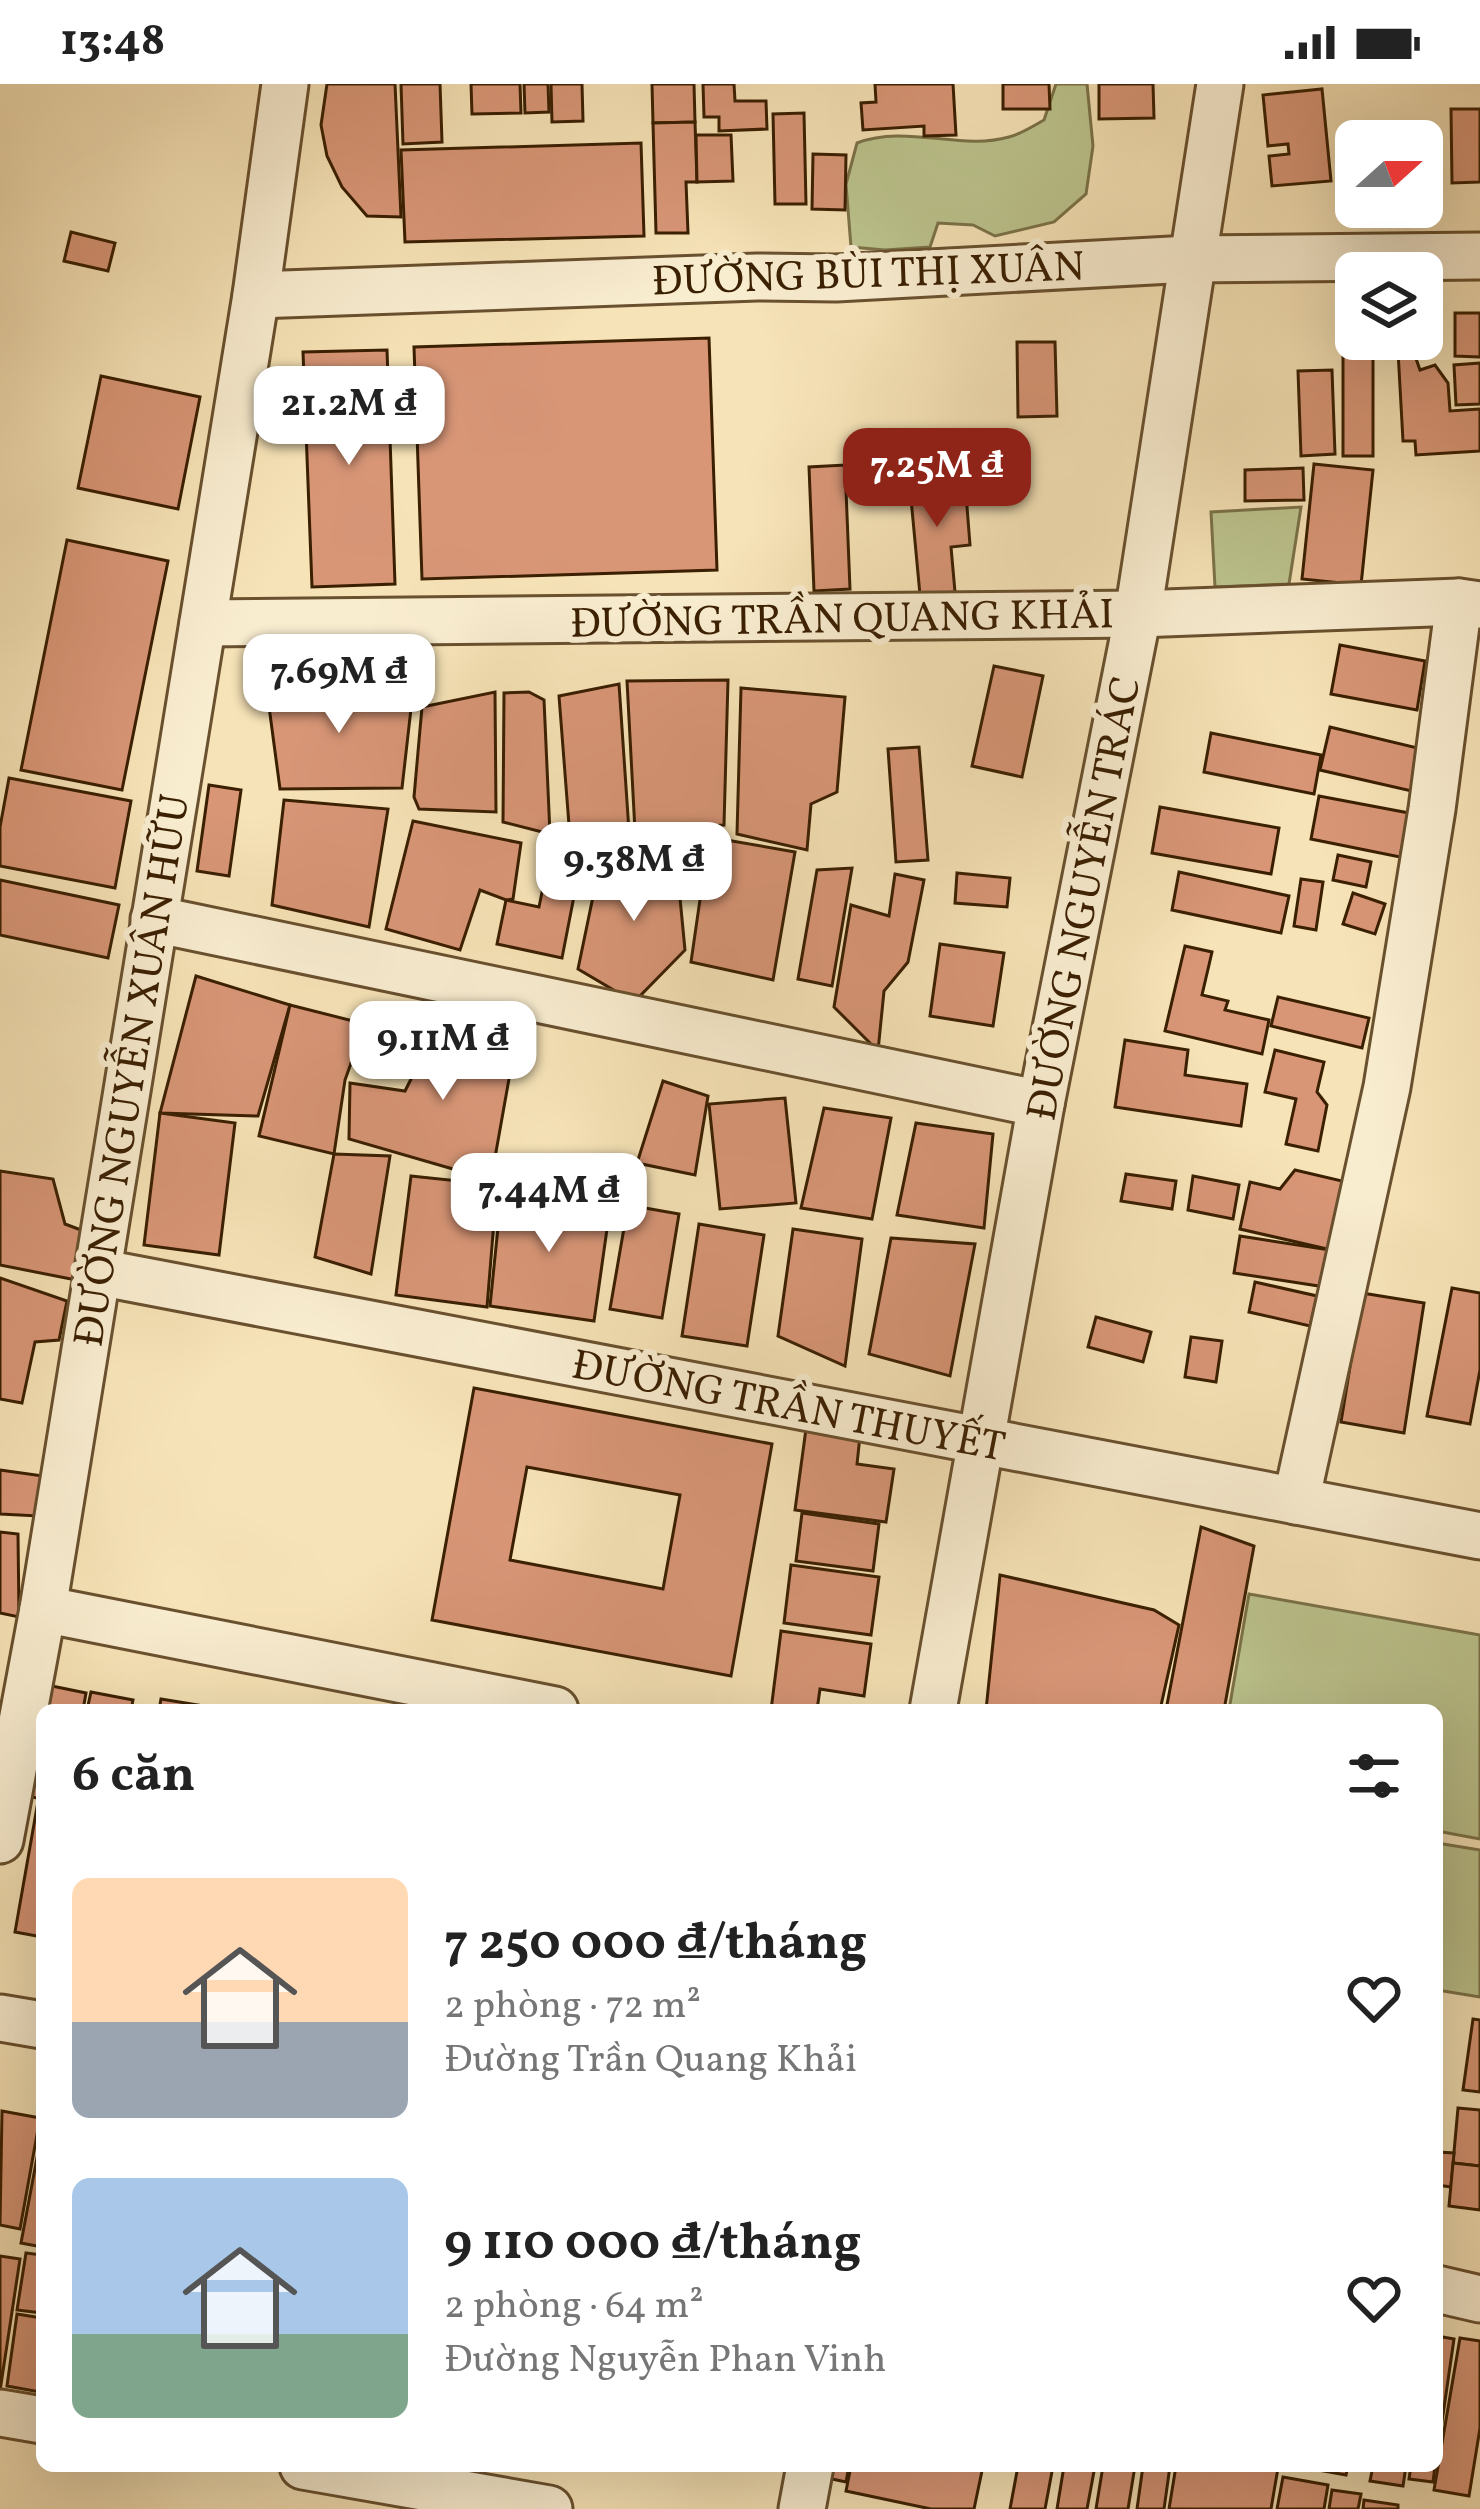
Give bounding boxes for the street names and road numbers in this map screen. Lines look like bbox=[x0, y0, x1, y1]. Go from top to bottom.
street label: ĐƯỜNG BÙI THỊ XUÂN bbox=[651, 239, 1085, 314]
street label: ĐƯỜNG TRẦN QUANG KHẢI bbox=[569, 584, 1115, 656]
street label: ĐƯỜNG NGUYỄN TRÁC bbox=[1010, 671, 1158, 1126]
street label: ĐƯỜNG NGUYỄN XUÂN HỮU bbox=[58, 790, 207, 1351]
street label: ĐƯỜNG TRẦN THUYẾT bbox=[566, 1335, 1010, 1479]

